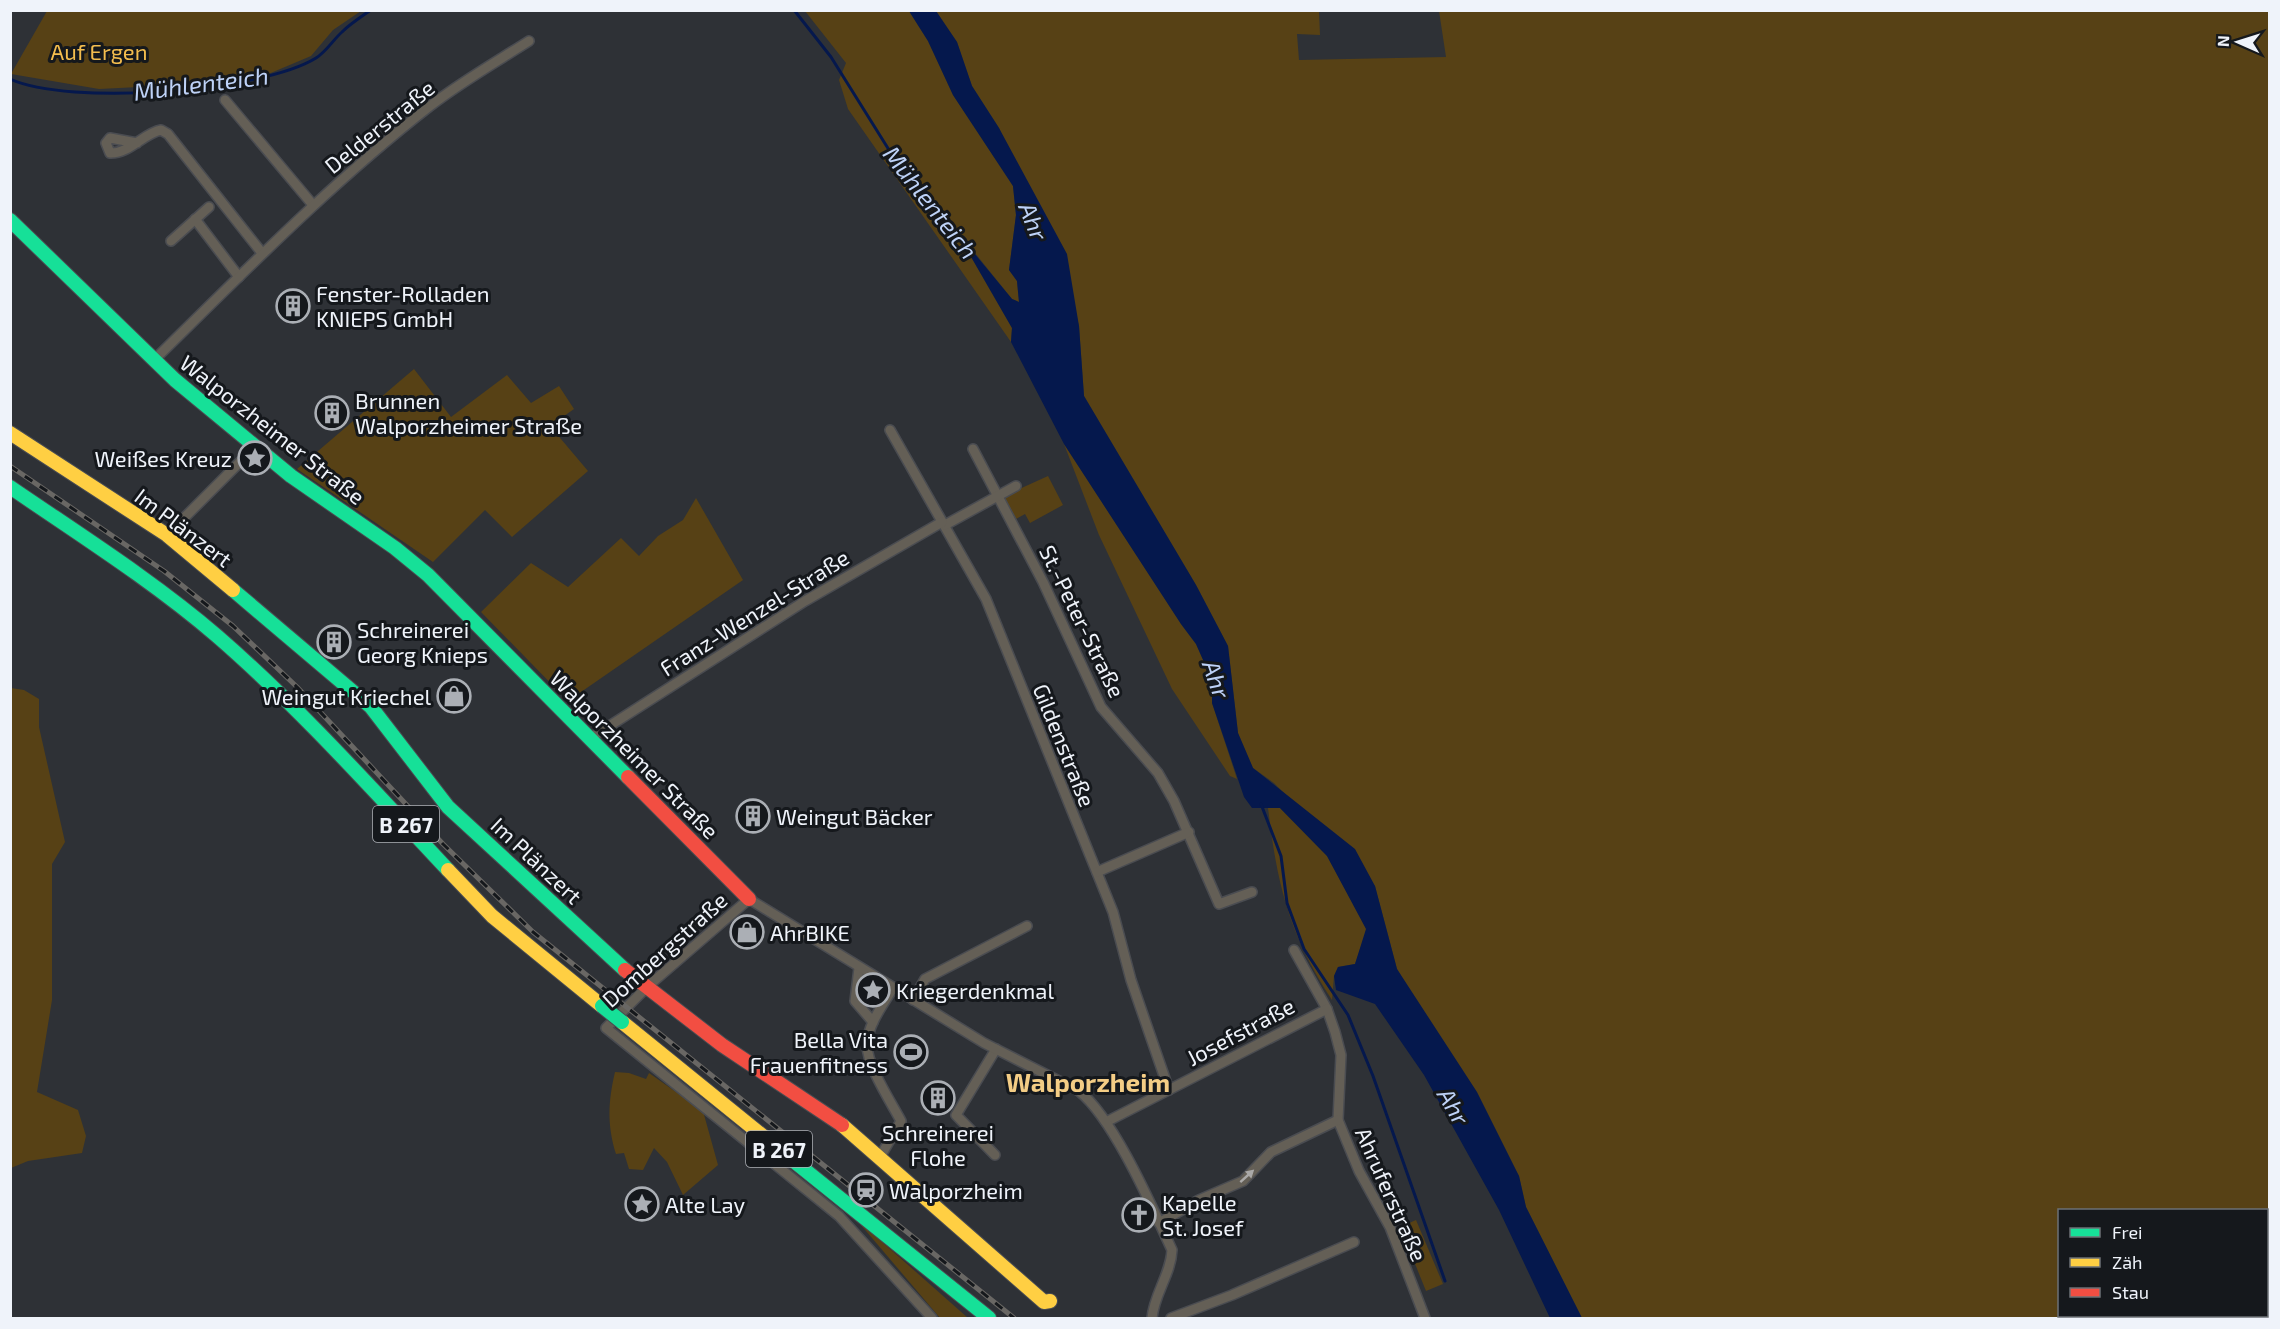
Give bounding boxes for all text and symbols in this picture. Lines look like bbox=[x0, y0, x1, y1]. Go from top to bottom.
north arrow bbox=[2208, 12, 2268, 72]
text: N bbox=[2213, 35, 2232, 47]
park label: Auf Ergen bbox=[51, 38, 147, 64]
water label: Mühlenteich bbox=[132, 60, 270, 106]
street label: Delderstraße bbox=[319, 74, 439, 178]
water label: Mühlenteich bbox=[878, 140, 984, 264]
water label: Ahr bbox=[1013, 197, 1055, 245]
place label: Fenster-Rolladen KNIEPS GmbH bbox=[316, 280, 490, 331]
building icon: Fenster-Rolladen KNIEPS GmbH bbox=[275, 288, 311, 324]
street label: Walporzheimer Straße bbox=[176, 349, 370, 509]
place label: Brunnen Walporzheimer Straße bbox=[355, 387, 582, 438]
building icon: Brunnen Walporzheimer Straße bbox=[314, 395, 350, 431]
place icon: Weißes Kreuz bbox=[237, 440, 273, 476]
place label: Weißes Kreuz bbox=[94, 445, 232, 471]
street label: Im Plänzert bbox=[130, 482, 238, 572]
street label: St.-Peter-Straße bbox=[1035, 541, 1131, 701]
street label: Franz-Wenzel-Straße bbox=[655, 543, 853, 681]
place label: Schreinerei Georg Knieps bbox=[357, 616, 488, 667]
building icon: Schreinerei Georg Knieps bbox=[316, 624, 352, 660]
water label: Ahr bbox=[1197, 655, 1237, 702]
street label: Walporzheimer Straße bbox=[546, 665, 724, 843]
shop icon: Weingut Kriechel bbox=[436, 678, 472, 714]
street label: Gildenstraße bbox=[1029, 680, 1101, 810]
place label: Weingut Kriechel bbox=[261, 683, 431, 709]
building icon: Weingut Bäcker bbox=[735, 798, 771, 834]
place label: Weingut Bäcker bbox=[776, 803, 933, 829]
road number: B 267 bbox=[373, 806, 439, 842]
street label: Im Plänzert bbox=[486, 811, 588, 909]
street label: Dombergstraße bbox=[596, 886, 732, 1012]
shop icon: AhrBIKE bbox=[729, 914, 765, 950]
place label: AhrBIKE bbox=[770, 919, 850, 945]
place icon: Kriegerdenkmal bbox=[855, 972, 891, 1008]
place label: Kriegerdenkmal bbox=[896, 977, 1054, 1003]
street label: Josefstraße bbox=[1182, 992, 1298, 1070]
place label: Bella Vita Frauenfitness bbox=[750, 1026, 888, 1077]
sports icon: Bella Vita Frauenfitness bbox=[893, 1034, 929, 1070]
district label: Walporzheim bbox=[1006, 1066, 1170, 1097]
building icon: Schreinerei Flohe bbox=[920, 1080, 956, 1116]
water label: Ahr bbox=[1431, 1081, 1476, 1130]
place label: Schreinerei Flohe bbox=[882, 1119, 994, 1170]
street label: Ahruferstraße bbox=[1351, 1123, 1433, 1265]
road number: B 267 bbox=[746, 1131, 812, 1167]
one-way arrow bbox=[1239, 1170, 1254, 1183]
station icon: Walporzheim bbox=[848, 1172, 884, 1208]
place label: Walporzheim bbox=[889, 1177, 1023, 1203]
place icon: Alte Lay bbox=[624, 1186, 660, 1222]
place label: Kapelle St. Josef bbox=[1162, 1189, 1244, 1240]
place label: Alte Lay bbox=[665, 1191, 746, 1217]
church icon: Kapelle St. Josef bbox=[1121, 1197, 1157, 1233]
legend bbox=[2058, 1209, 2268, 1317]
text: Frei bbox=[2112, 1221, 2143, 1243]
text: Zäh bbox=[2112, 1251, 2143, 1273]
text: Stau bbox=[2112, 1281, 2149, 1303]

